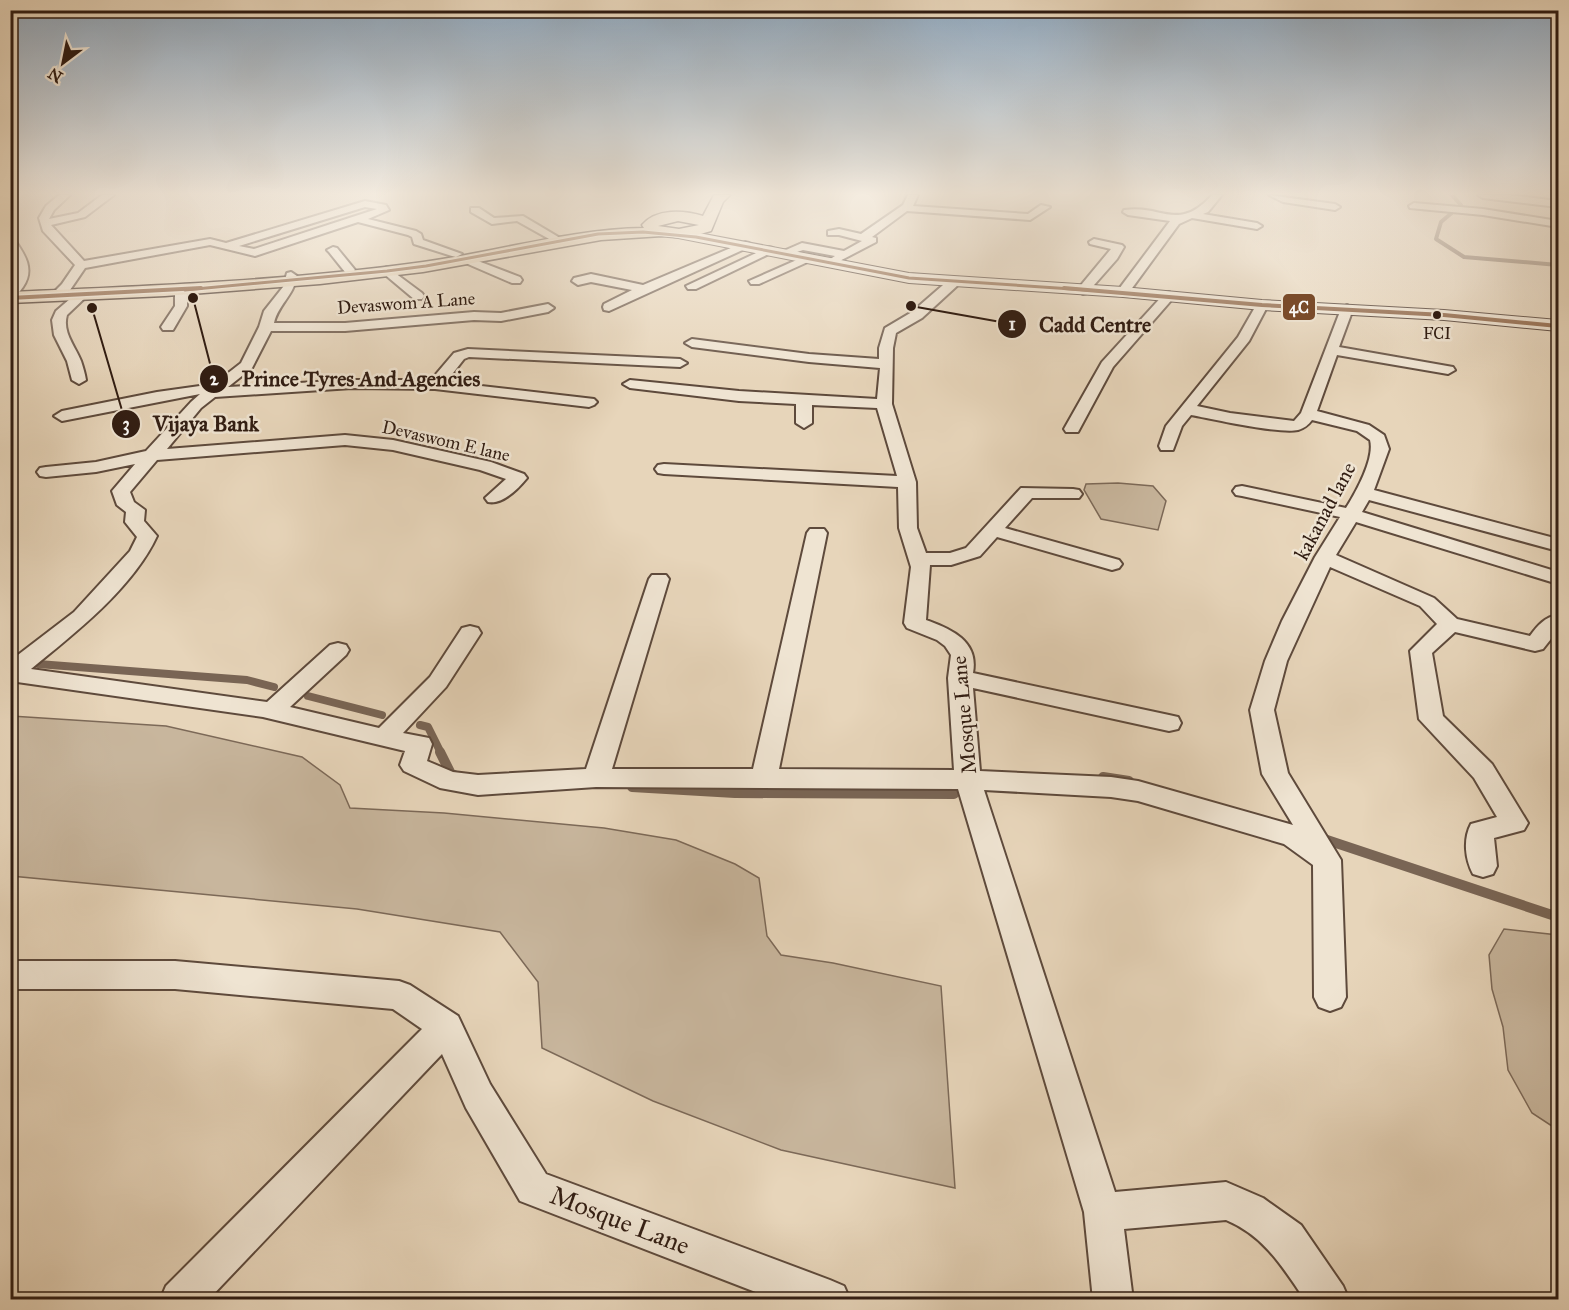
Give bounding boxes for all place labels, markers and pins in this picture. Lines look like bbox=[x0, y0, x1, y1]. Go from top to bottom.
callout: Cadd Centre bbox=[997, 304, 1163, 344]
marker: FCI bbox=[1431, 309, 1443, 321]
place label: FCI bbox=[1423, 324, 1451, 343]
callout: Prince Tyres And Agencies bbox=[199, 359, 492, 399]
callout: Vijaya Bank bbox=[111, 404, 271, 444]

